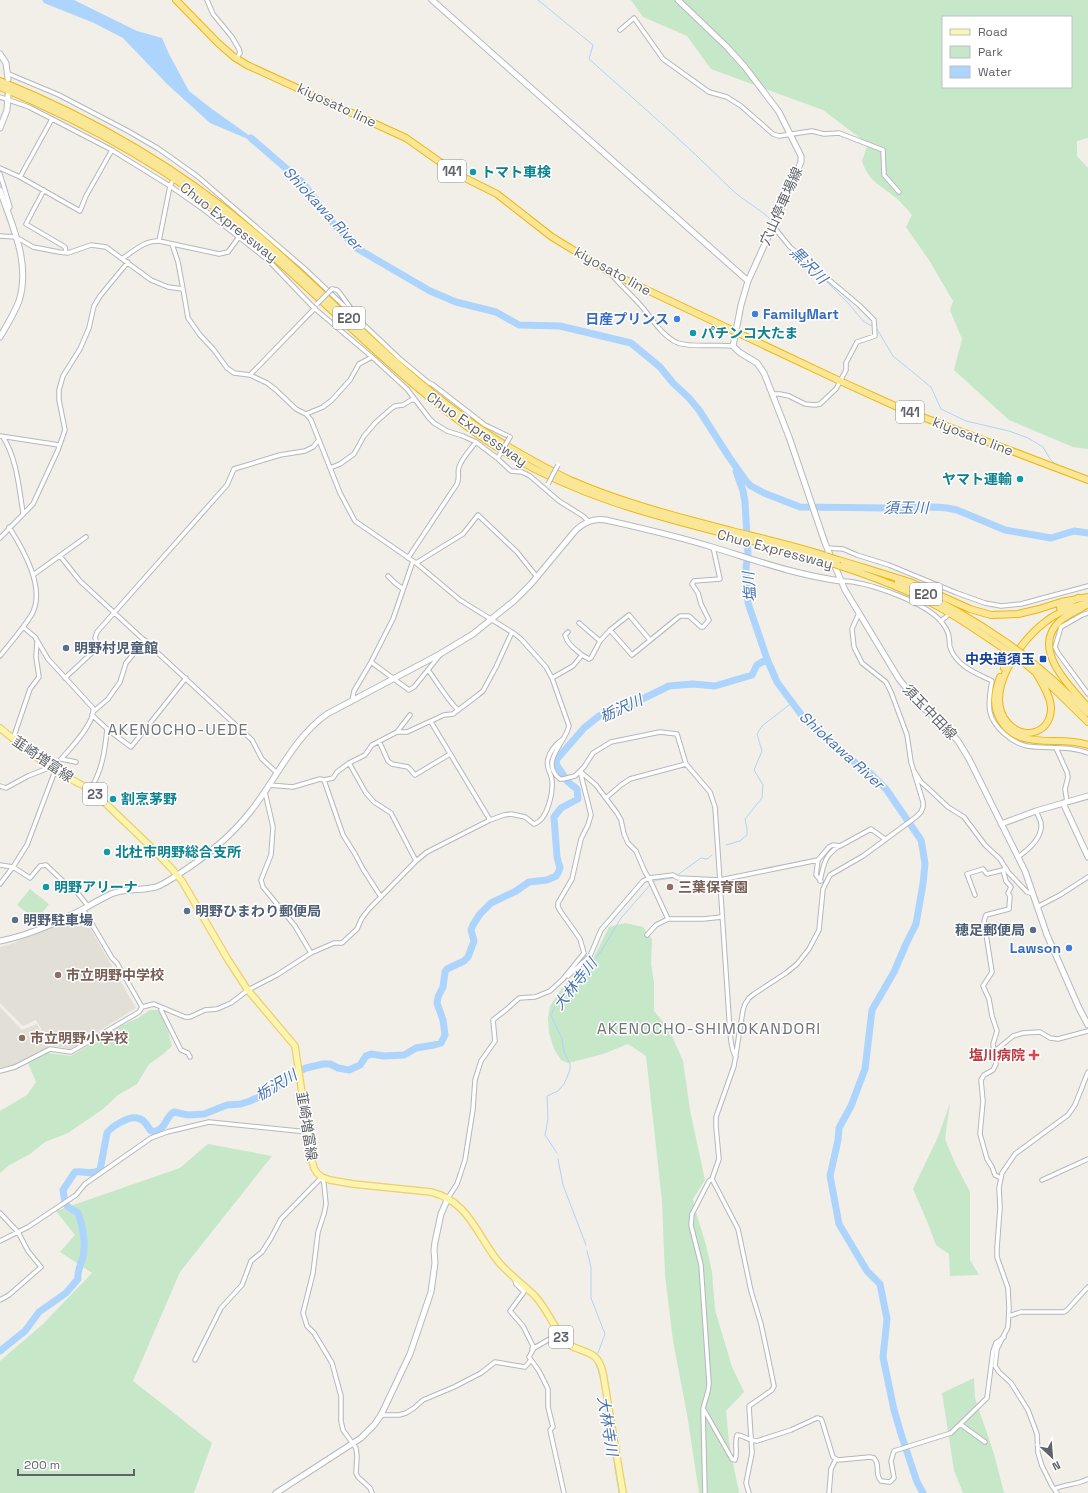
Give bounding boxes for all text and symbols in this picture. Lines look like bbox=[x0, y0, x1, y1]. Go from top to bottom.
legend bbox=[942, 16, 1072, 88]
text: Road bbox=[978, 24, 1007, 40]
text: Park bbox=[978, 44, 1003, 60]
text: Water bbox=[978, 64, 1012, 80]
street label: kiyosato line bbox=[295, 79, 379, 131]
road number: 141 bbox=[438, 160, 466, 182]
water label: Shiokawa River bbox=[279, 162, 368, 255]
place label: トマト車検 bbox=[481, 163, 551, 181]
street label: 穴山停車場線 bbox=[756, 164, 806, 248]
marker: トマト車検 bbox=[468, 167, 478, 177]
street label: Chuo Expressway bbox=[177, 178, 281, 266]
street label: kiyosato line bbox=[571, 242, 655, 300]
water label: 黒沢川 bbox=[786, 242, 833, 289]
place label: FamilyMart bbox=[763, 305, 839, 323]
road number: E20 bbox=[333, 307, 365, 329]
marker: FamilyMart bbox=[750, 309, 760, 319]
place label: 日産プリンス bbox=[585, 310, 669, 328]
marker: 日産プリンス bbox=[672, 314, 682, 324]
place label: パチンコ大たま bbox=[701, 324, 799, 342]
marker: パチンコ大たま bbox=[688, 328, 698, 338]
street label: Chuo Expressway bbox=[423, 388, 531, 470]
road number: 141 bbox=[896, 401, 924, 423]
street label: kiyosato line bbox=[930, 412, 1016, 460]
place label: ヤマト運輸 bbox=[942, 470, 1012, 488]
marker: ヤマト運輸 bbox=[1015, 474, 1025, 484]
water label: 須玉川 bbox=[883, 498, 930, 517]
street label: Chuo Expressway bbox=[715, 525, 835, 573]
water label: 塩川 bbox=[738, 569, 760, 603]
road number: E20 bbox=[910, 583, 942, 605]
place label: 明野村児童館 bbox=[74, 639, 158, 657]
marker: 明野村児童館 bbox=[61, 643, 71, 653]
place label: 中央道須玉 bbox=[965, 650, 1035, 668]
marker: 中央道須玉 bbox=[1038, 654, 1048, 664]
street label: 須玉中田線 bbox=[899, 681, 961, 743]
water label: 栃沢川 bbox=[597, 689, 647, 726]
water label: Shiokawa River bbox=[796, 707, 889, 794]
district label: AKENOCHO-UEDE bbox=[107, 719, 249, 740]
street label: 韮崎増富線 bbox=[9, 732, 77, 786]
road number: 23 bbox=[83, 783, 107, 805]
place label: 割烹茅野 bbox=[121, 790, 177, 808]
marker: 割烹茅野 bbox=[108, 794, 118, 804]
place label: 北杜市明野総合支所 bbox=[115, 843, 241, 861]
marker: 北杜市明野総合支所 bbox=[102, 847, 112, 857]
place label: 明野アリーナ bbox=[54, 878, 138, 896]
place label: 三葉保育園 bbox=[678, 878, 748, 896]
marker: 明野アリーナ bbox=[41, 882, 51, 892]
marker: 三葉保育園 bbox=[665, 882, 675, 892]
place label: 明野ひまわり郵便局 bbox=[195, 902, 321, 920]
marker: 明野ひまわり郵便局 bbox=[182, 906, 192, 916]
place label: 明野駐車場 bbox=[23, 911, 93, 929]
marker: 明野駐車場 bbox=[10, 915, 20, 925]
place label: 穂足郵便局 bbox=[955, 921, 1025, 939]
marker: 穂足郵便局 bbox=[1028, 925, 1038, 935]
place label: Lawson bbox=[1010, 939, 1061, 957]
marker: Lawson bbox=[1064, 943, 1074, 953]
water label: 大林寺川 bbox=[549, 953, 602, 1013]
place label: 市立明野中学校 bbox=[66, 966, 164, 984]
marker: 市立明野中学校 bbox=[53, 970, 63, 980]
district label: AKENOCHO-SHIMOKANDORI bbox=[597, 1018, 821, 1039]
place label: 市立明野小学校 bbox=[30, 1029, 128, 1047]
marker: 市立明野小学校 bbox=[17, 1033, 27, 1043]
place label: 塩川病院 bbox=[969, 1046, 1025, 1064]
marker: 塩川病院 bbox=[1028, 1049, 1040, 1061]
water label: 栃沢川 bbox=[252, 1064, 302, 1105]
street label: 韮崎増富線 bbox=[293, 1090, 321, 1162]
road number: 23 bbox=[549, 1326, 573, 1348]
water label: 大林寺川 bbox=[594, 1395, 622, 1459]
north arrow bbox=[1032, 1437, 1072, 1477]
scale bar bbox=[18, 1451, 134, 1477]
text: 200 m bbox=[24, 1457, 60, 1473]
text: N bbox=[1050, 1458, 1063, 1474]

